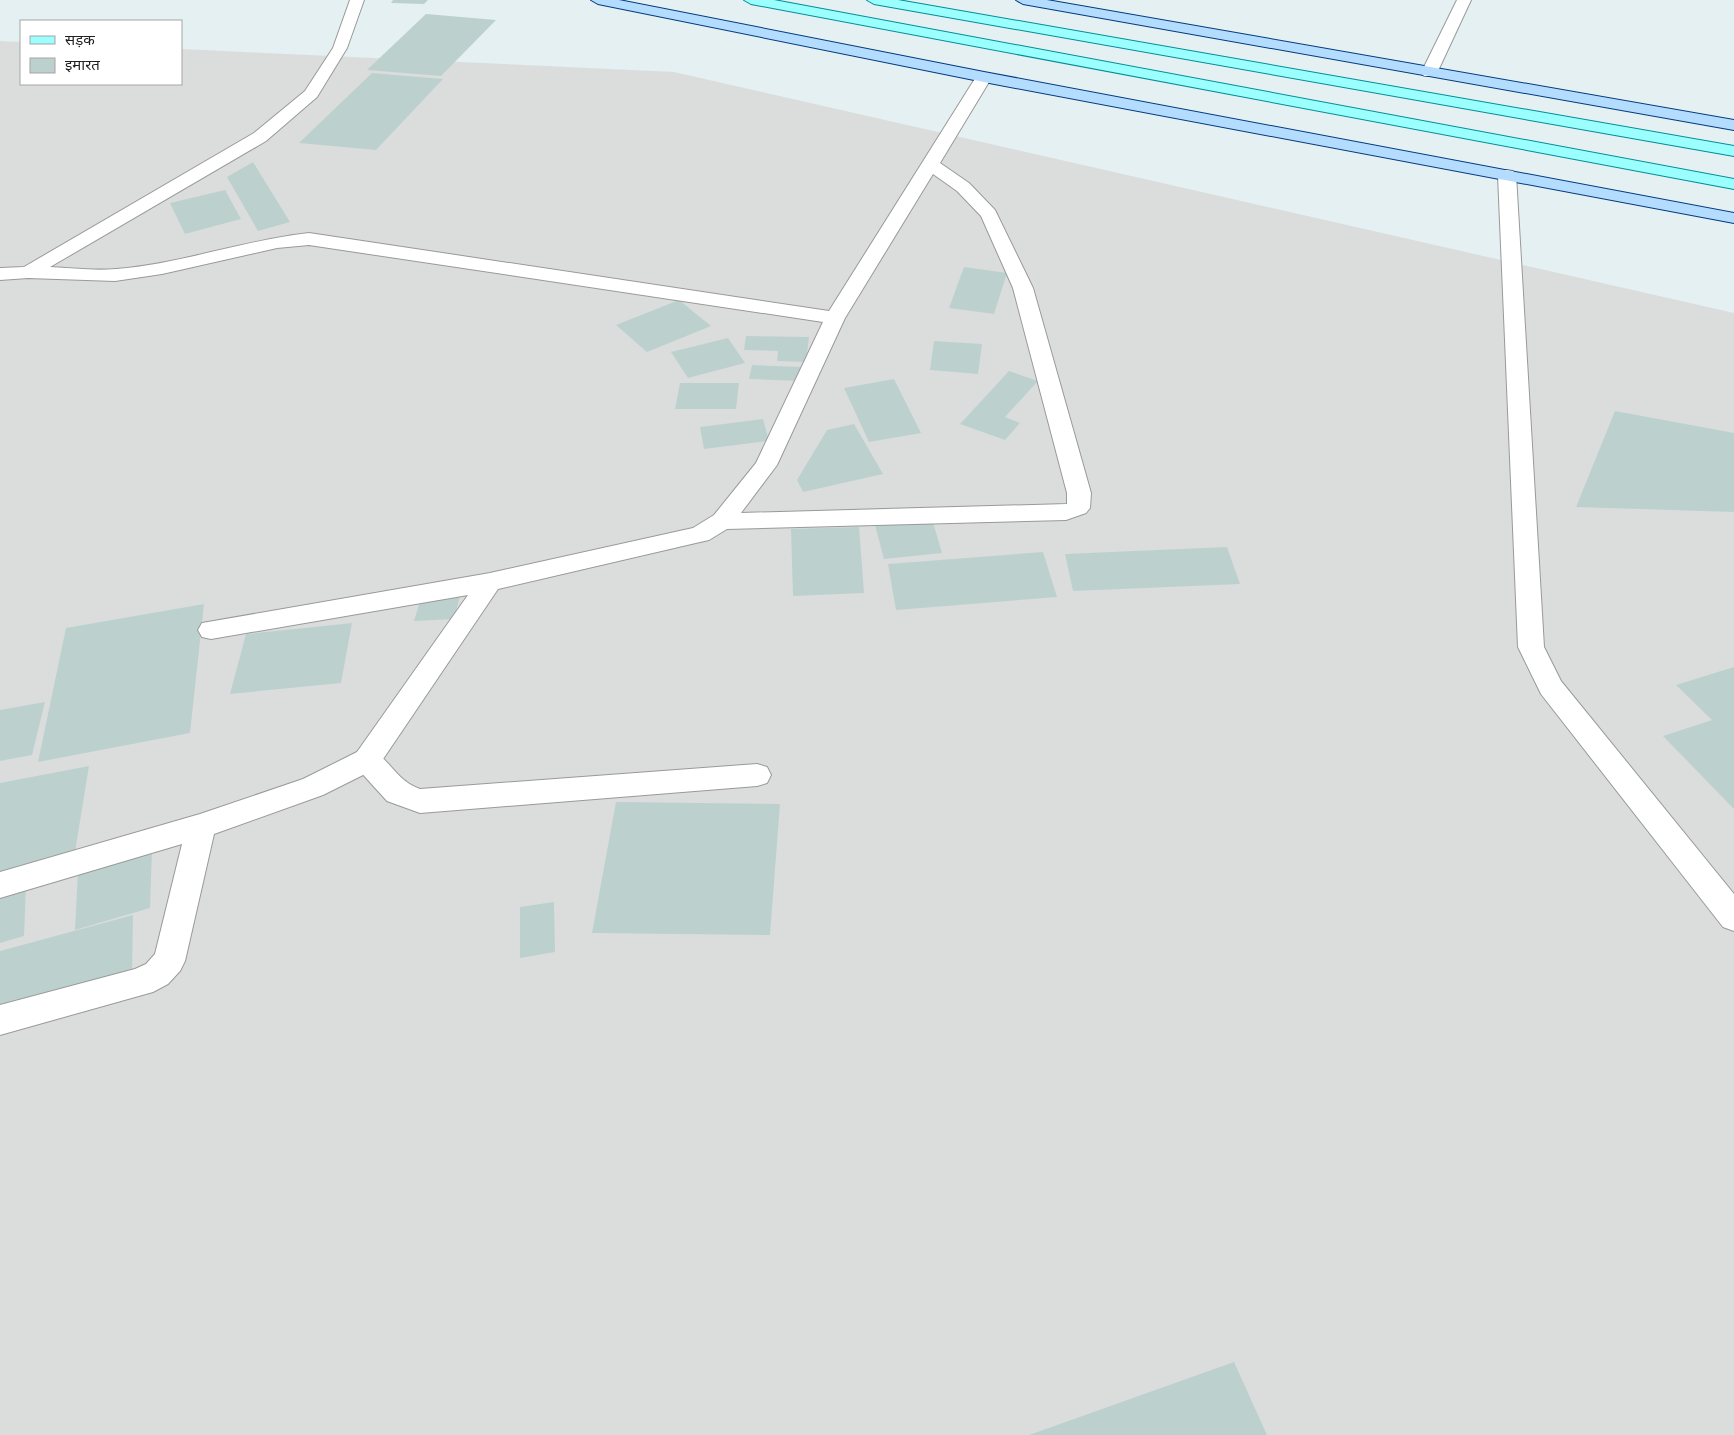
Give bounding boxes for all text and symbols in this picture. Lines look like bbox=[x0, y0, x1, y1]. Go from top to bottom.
legend bbox=[20, 20, 182, 85]
text: सड़क bbox=[65, 31, 95, 49]
text: इमारत bbox=[65, 56, 100, 74]

